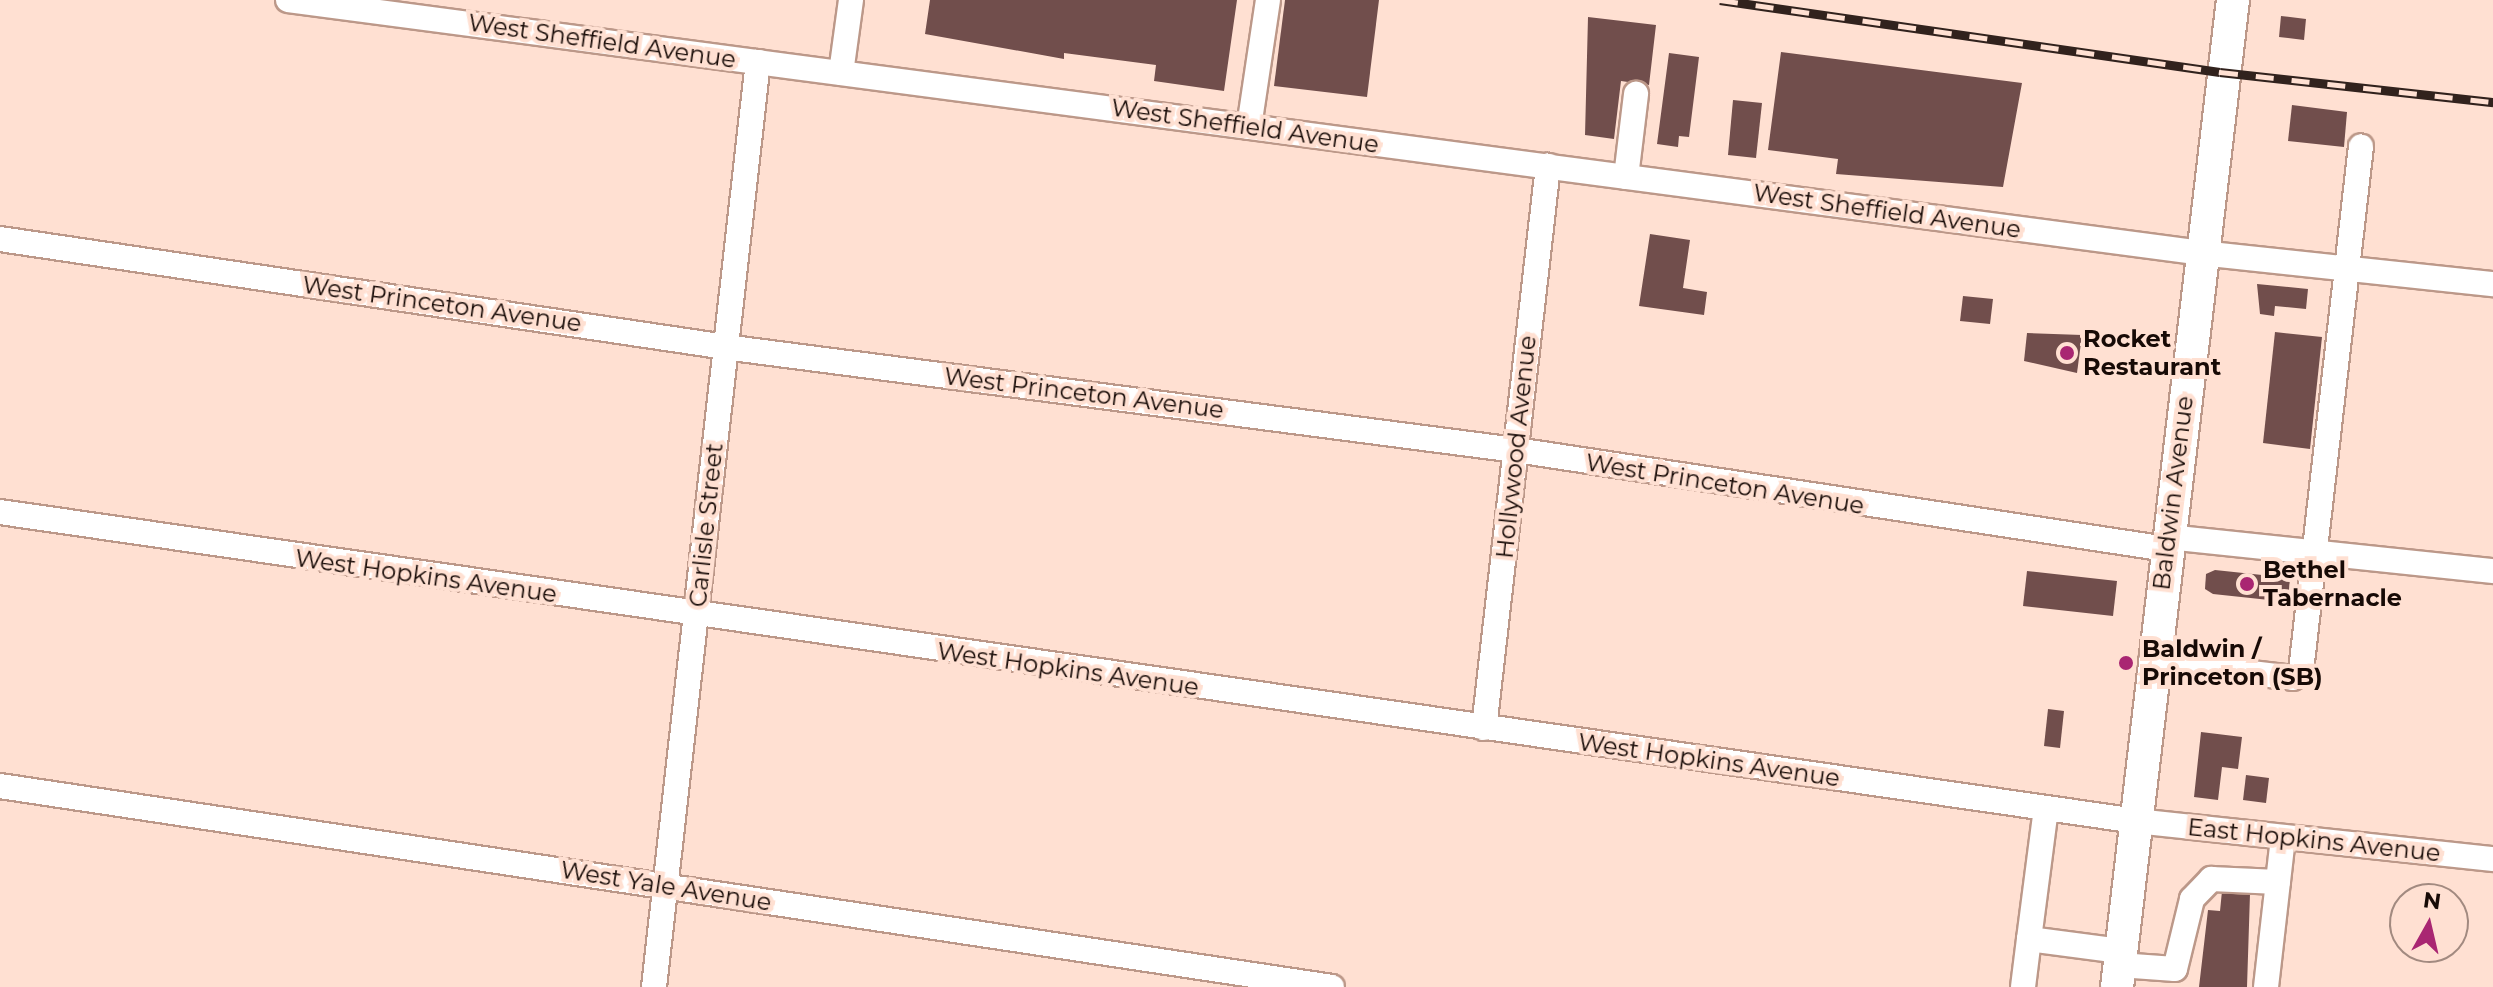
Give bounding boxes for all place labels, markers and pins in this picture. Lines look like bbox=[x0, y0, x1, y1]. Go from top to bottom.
place label: Rocket Restaurant bbox=[2083, 325, 2221, 381]
marker: Rocket Restaurant bbox=[2058, 344, 2076, 362]
place label: Bethel Tabernacle bbox=[2263, 556, 2402, 612]
marker: Bethel Tabernacle bbox=[2238, 575, 2256, 593]
place label: Baldwin / Princeton (SB) bbox=[2142, 635, 2323, 691]
marker: Baldwin / Princeton (SB) bbox=[2117, 654, 2135, 672]

